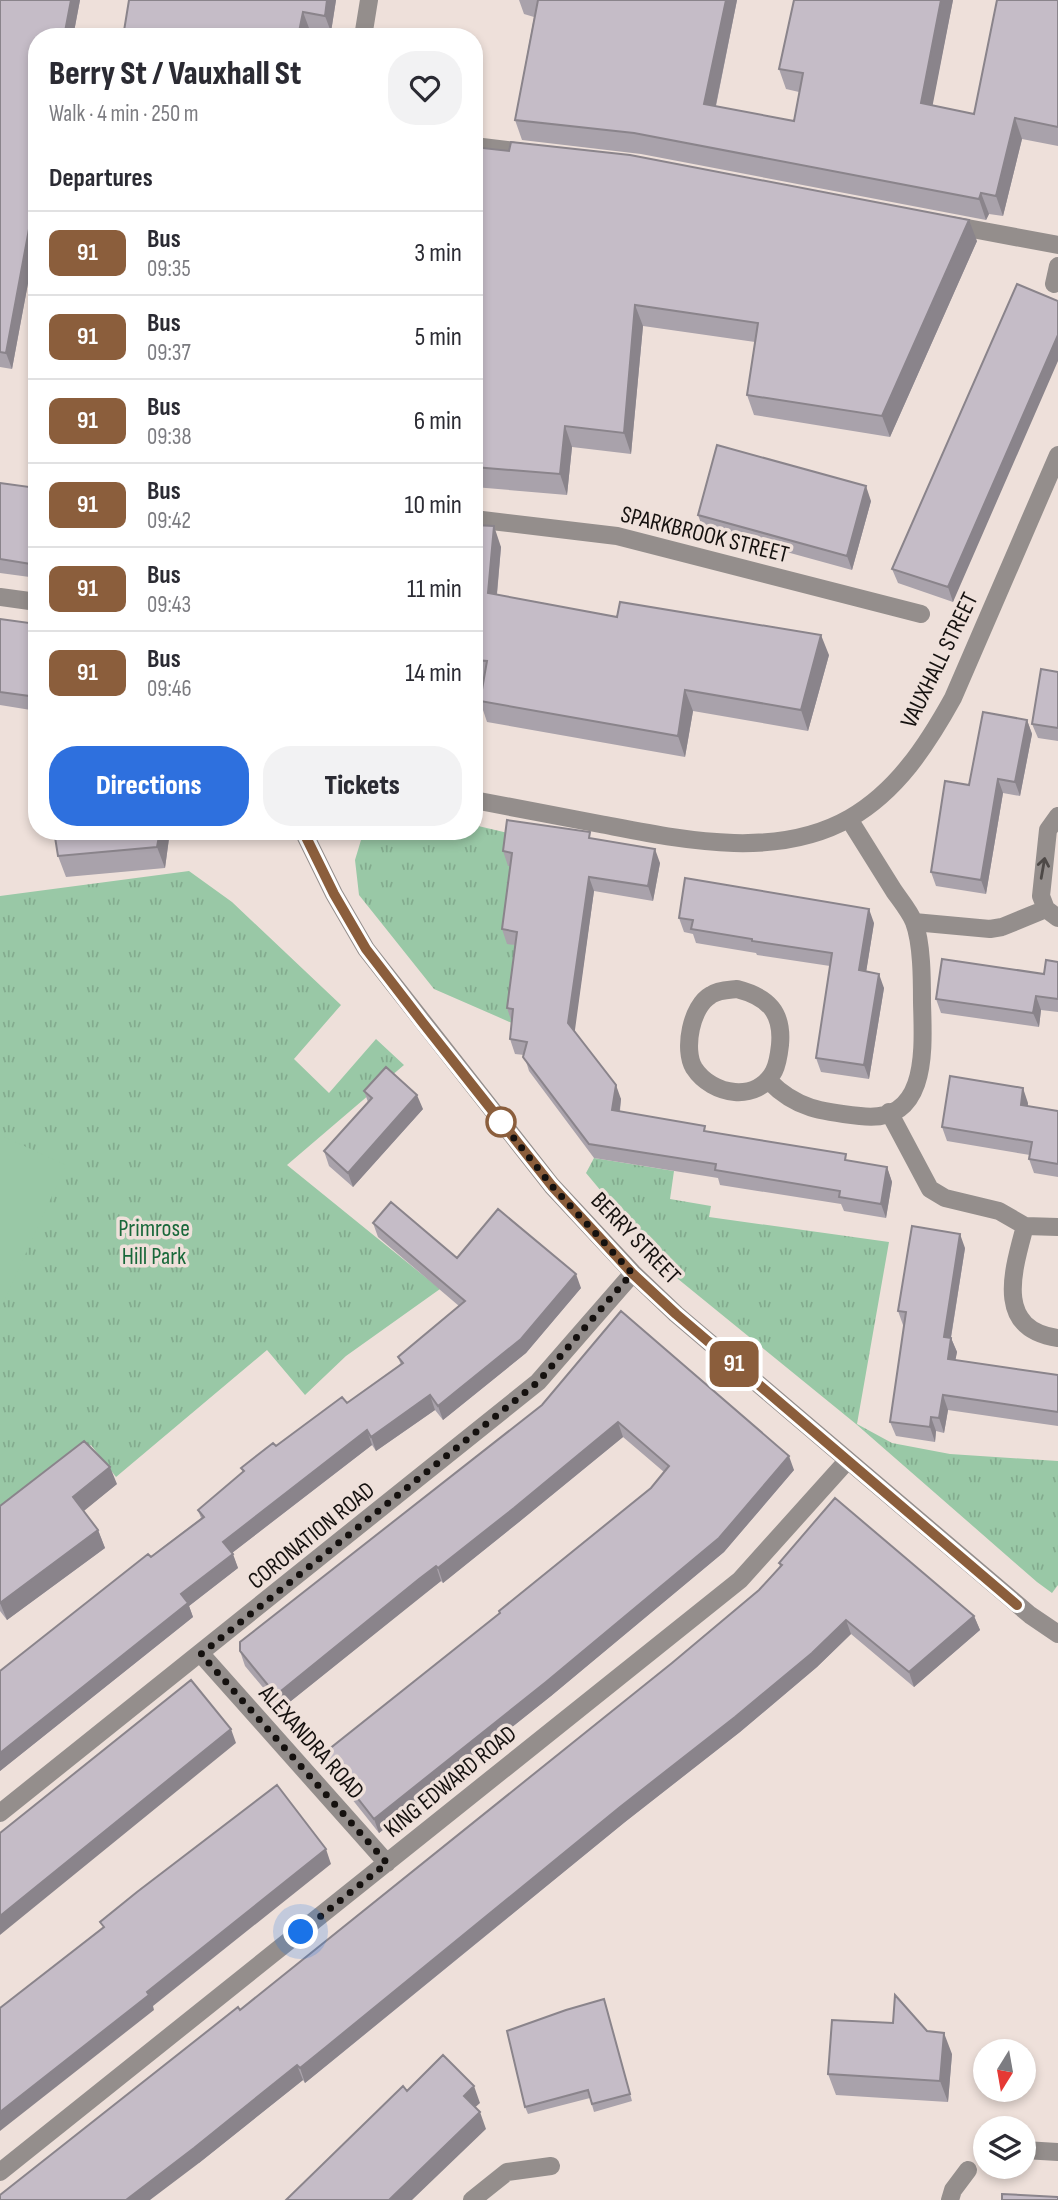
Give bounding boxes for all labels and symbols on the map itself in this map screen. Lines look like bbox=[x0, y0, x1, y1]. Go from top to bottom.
street label: SPARKBROOK STREET bbox=[618, 500, 792, 569]
street label: VAUXHALL STREET bbox=[894, 588, 985, 733]
one-way arrow bbox=[1037, 858, 1050, 880]
unlabelled marker bbox=[486, 1107, 516, 1137]
street label: BERRY STREET bbox=[585, 1186, 687, 1291]
park label: Primrose Hill Park bbox=[118, 1214, 190, 1271]
line badge: 91 bbox=[702, 1341, 766, 1387]
street label: CORONATION ROAD bbox=[242, 1475, 381, 1595]
street label: ALEXANDRA ROAD bbox=[252, 1679, 370, 1805]
street label: KING EDWARD ROAD bbox=[378, 1719, 522, 1844]
your location bbox=[283, 1914, 318, 1949]
north arrow bbox=[973, 2039, 1036, 2102]

